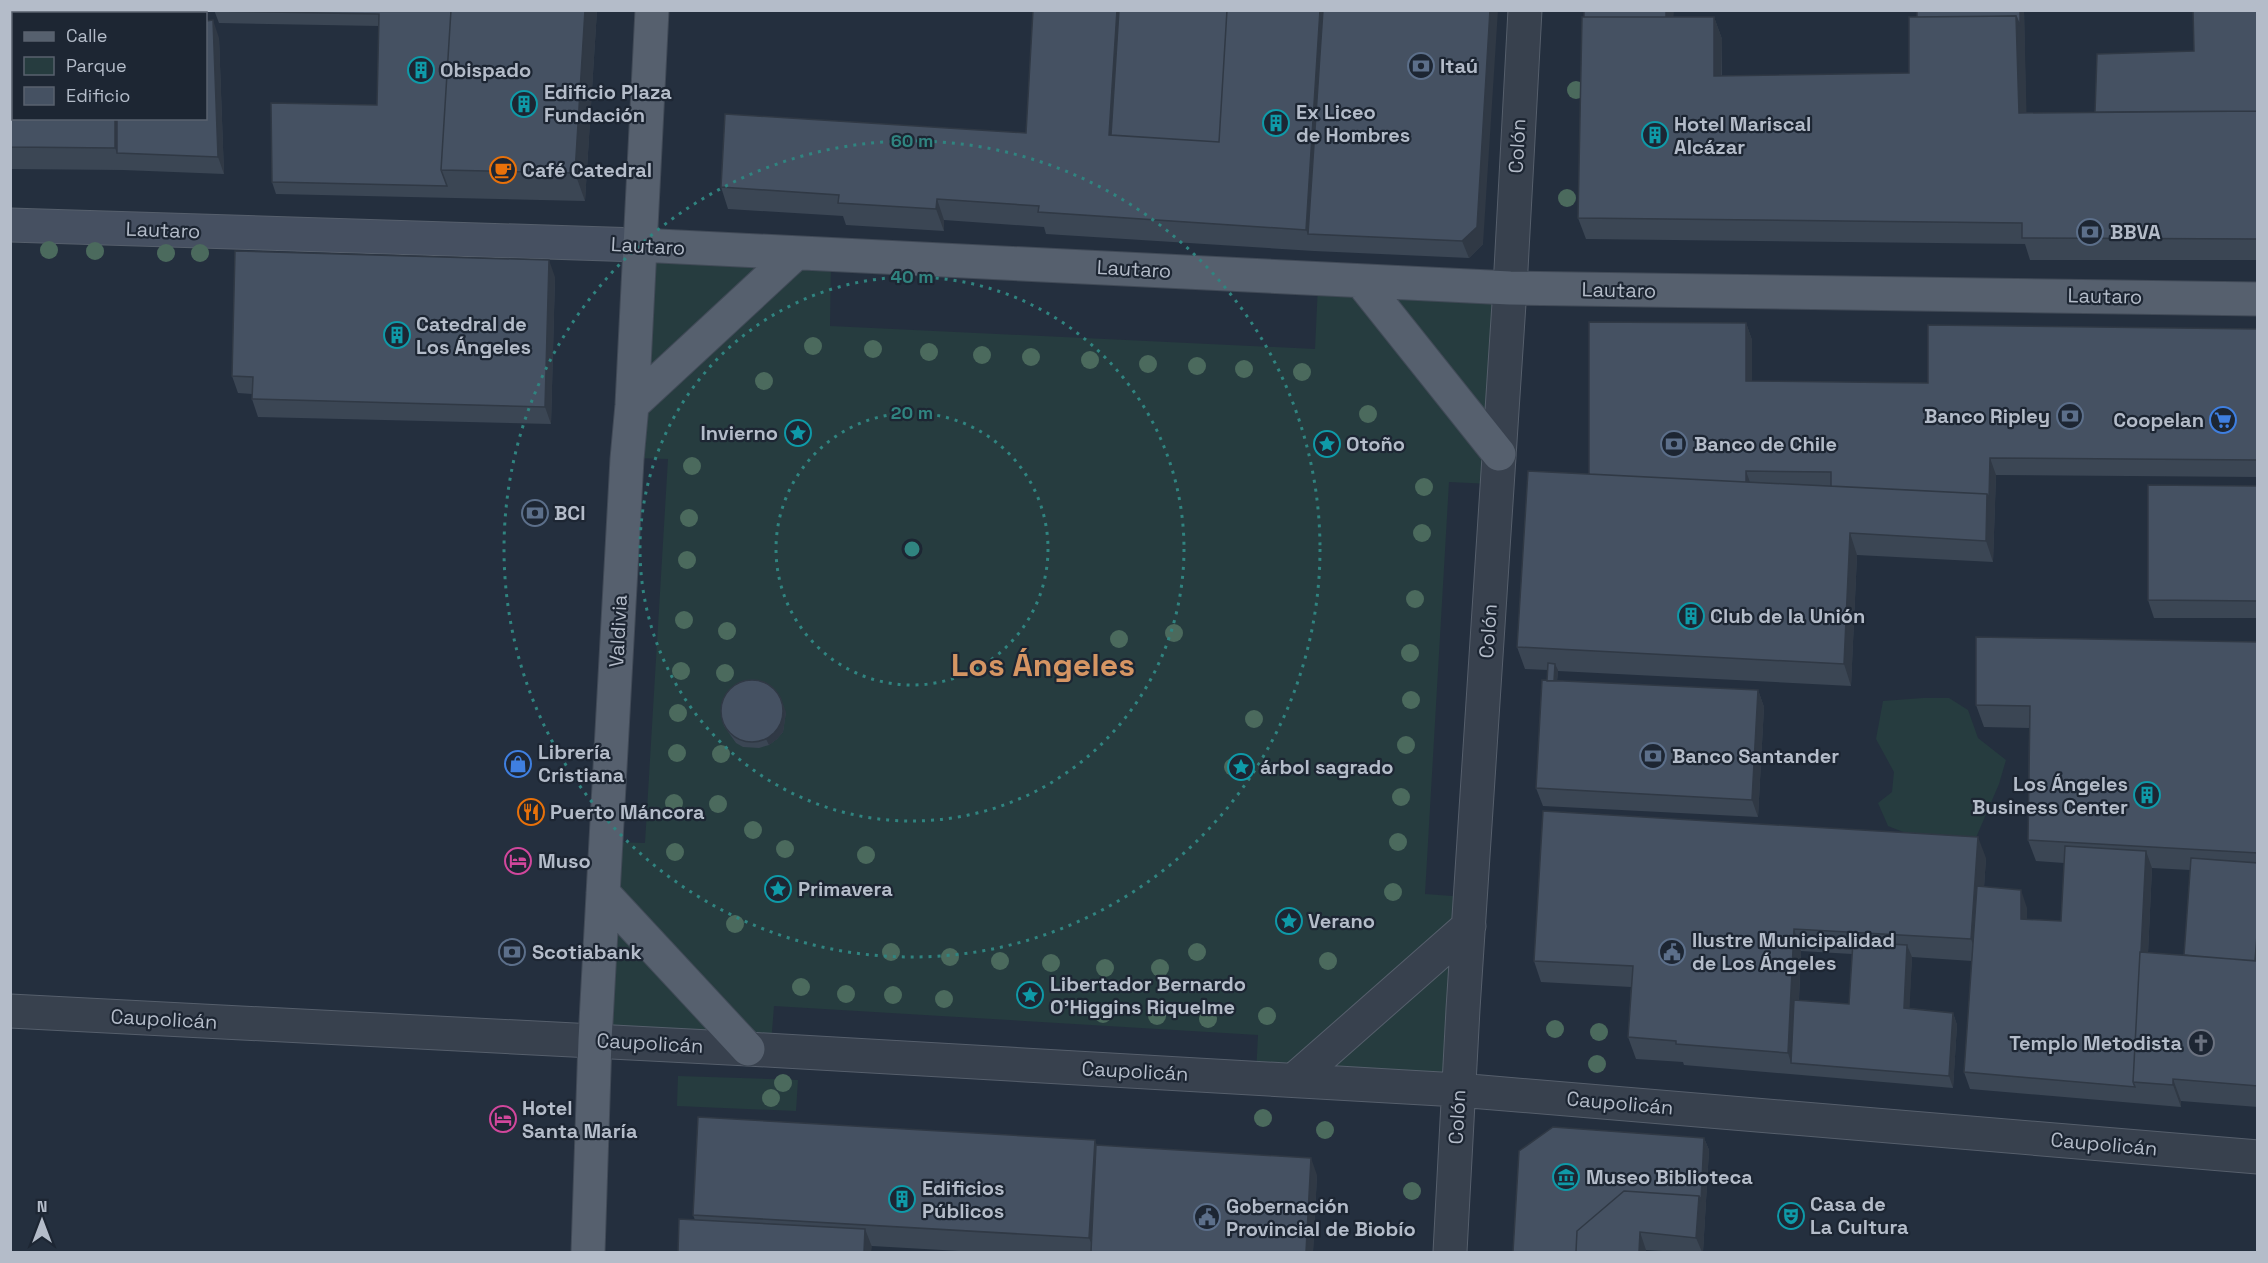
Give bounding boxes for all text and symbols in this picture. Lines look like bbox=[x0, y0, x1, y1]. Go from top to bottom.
legend bbox=[12, 12, 207, 120]
text: Calle bbox=[66, 24, 107, 47]
bank icon: Itaú bbox=[1406, 51, 1436, 81]
place label: Itaú bbox=[1440, 53, 1478, 79]
text: Parque bbox=[66, 54, 127, 77]
building icon: Obispado bbox=[406, 55, 436, 85]
place label: Obispado bbox=[440, 57, 531, 83]
place label: Edificio Plaza Fundación bbox=[544, 79, 672, 128]
text: Edificio bbox=[66, 84, 130, 107]
building icon: Edificio Plaza Fundación bbox=[509, 89, 539, 119]
place label: Ex Liceo de Hombres bbox=[1296, 99, 1410, 148]
building icon: Ex Liceo de Hombres bbox=[1261, 108, 1291, 138]
place label: Hotel Mariscal Alcázar bbox=[1674, 111, 1811, 160]
street label: Colón bbox=[1503, 118, 1531, 174]
building icon: Hotel Mariscal Alcázar bbox=[1640, 120, 1670, 150]
text: 60 m bbox=[891, 129, 933, 152]
cafe icon: Café Catedral bbox=[488, 155, 518, 185]
place label: Café Catedral bbox=[522, 157, 652, 183]
street label: Lautaro bbox=[125, 216, 201, 244]
bank icon: BBVA bbox=[2075, 217, 2105, 247]
place label: BBVA bbox=[2110, 219, 2161, 245]
street label: Lautaro bbox=[610, 231, 686, 261]
street label: Lautaro bbox=[1096, 254, 1172, 284]
text: 40 m bbox=[890, 265, 934, 288]
street label: Lautaro bbox=[1581, 276, 1657, 304]
street label: Lautaro bbox=[2067, 282, 2143, 310]
place label: Catedral de Los Ángeles bbox=[416, 311, 531, 360]
building icon: Catedral de Los Ángeles bbox=[382, 320, 412, 350]
text: 20 m bbox=[891, 401, 933, 424]
bank icon: Banco Ripley bbox=[2055, 401, 2085, 431]
place label: Banco Ripley bbox=[1924, 403, 2050, 429]
supermarket icon: Coopelan bbox=[2208, 405, 2238, 435]
place label: Coopelan bbox=[2113, 407, 2204, 433]
place icon: Invierno bbox=[783, 418, 813, 448]
place label: Invierno bbox=[700, 420, 778, 446]
place icon: Otoño bbox=[1312, 429, 1342, 459]
bank icon: Banco de Chile bbox=[1659, 429, 1689, 459]
place label: Otoño bbox=[1346, 431, 1405, 457]
place label: Banco de Chile bbox=[1694, 431, 1837, 457]
bank icon: BCI bbox=[520, 498, 550, 528]
place label: BCI bbox=[554, 500, 585, 526]
centre of rings bbox=[902, 539, 922, 559]
street label: Valdivia bbox=[603, 594, 633, 668]
building icon: Club de la Unión bbox=[1676, 601, 1706, 631]
street label: Colón bbox=[1473, 603, 1503, 659]
place label: Club de la Unión bbox=[1710, 603, 1865, 629]
district label: Los Ángeles bbox=[951, 645, 1135, 685]
place label: Librería Cristiana bbox=[538, 739, 625, 788]
bank icon: Banco Santander bbox=[1638, 741, 1668, 771]
place label: Banco Santander bbox=[1672, 743, 1839, 769]
shop icon: Librería Cristiana bbox=[503, 749, 533, 779]
place icon: árbol sagrado bbox=[1226, 752, 1256, 782]
place label: árbol sagrado bbox=[1260, 754, 1393, 780]
place label: Los Ángeles Business Center bbox=[1972, 771, 2128, 820]
building icon: Los Ángeles Business Center bbox=[2132, 780, 2162, 810]
restaurant icon: Puerto Máncora bbox=[516, 797, 546, 827]
place label: Puerto Máncora bbox=[550, 799, 705, 825]
hotel icon: Muso bbox=[503, 846, 533, 876]
place label: Muso bbox=[538, 848, 591, 874]
place icon: Primavera bbox=[763, 874, 793, 904]
place label: Primavera bbox=[798, 876, 893, 902]
place icon: Verano bbox=[1274, 906, 1304, 936]
place label: Verano bbox=[1308, 908, 1375, 934]
place label: Ilustre Municipalidad de Los Ángeles bbox=[1692, 927, 1895, 976]
bank icon: Scotiabank bbox=[497, 937, 527, 967]
public building icon: Ilustre Municipalidad de Los Ángeles bbox=[1657, 937, 1687, 967]
place label: Scotiabank bbox=[532, 939, 642, 965]
place label: Libertador Bernardo O'Higgins Riquelme bbox=[1050, 971, 1246, 1020]
place icon: Libertador Bernardo O'Higgins Riquelme bbox=[1015, 980, 1045, 1010]
street label: Caupolicán bbox=[110, 1003, 218, 1035]
street label: Caupolicán bbox=[596, 1027, 704, 1059]
church icon: Templo Metodista bbox=[2186, 1028, 2216, 1058]
place label: Templo Metodista bbox=[2009, 1030, 2182, 1056]
street label: Caupolicán bbox=[1081, 1055, 1189, 1087]
street label: Caupolicán bbox=[1566, 1085, 1674, 1121]
street label: Colón bbox=[1443, 1089, 1471, 1145]
place label: Hotel Santa María bbox=[522, 1095, 638, 1144]
hotel icon: Hotel Santa María bbox=[488, 1104, 518, 1134]
street label: Caupolicán bbox=[2050, 1126, 2158, 1162]
museum icon: Museo Biblioteca bbox=[1551, 1162, 1581, 1192]
place label: Museo Biblioteca bbox=[1586, 1164, 1753, 1190]
place label: Edificios Públicos bbox=[922, 1175, 1004, 1224]
building icon: Edificios Públicos bbox=[887, 1184, 917, 1214]
north arrow bbox=[12, 1191, 72, 1251]
place label: Casa de La Cultura bbox=[1810, 1191, 1909, 1240]
place label: Gobernación Provincial de Biobío bbox=[1226, 1193, 1416, 1242]
text: N bbox=[37, 1196, 47, 1217]
theatre icon: Casa de La Cultura bbox=[1776, 1201, 1806, 1231]
public building icon: Gobernación Provincial de Biobío bbox=[1192, 1202, 1222, 1232]

